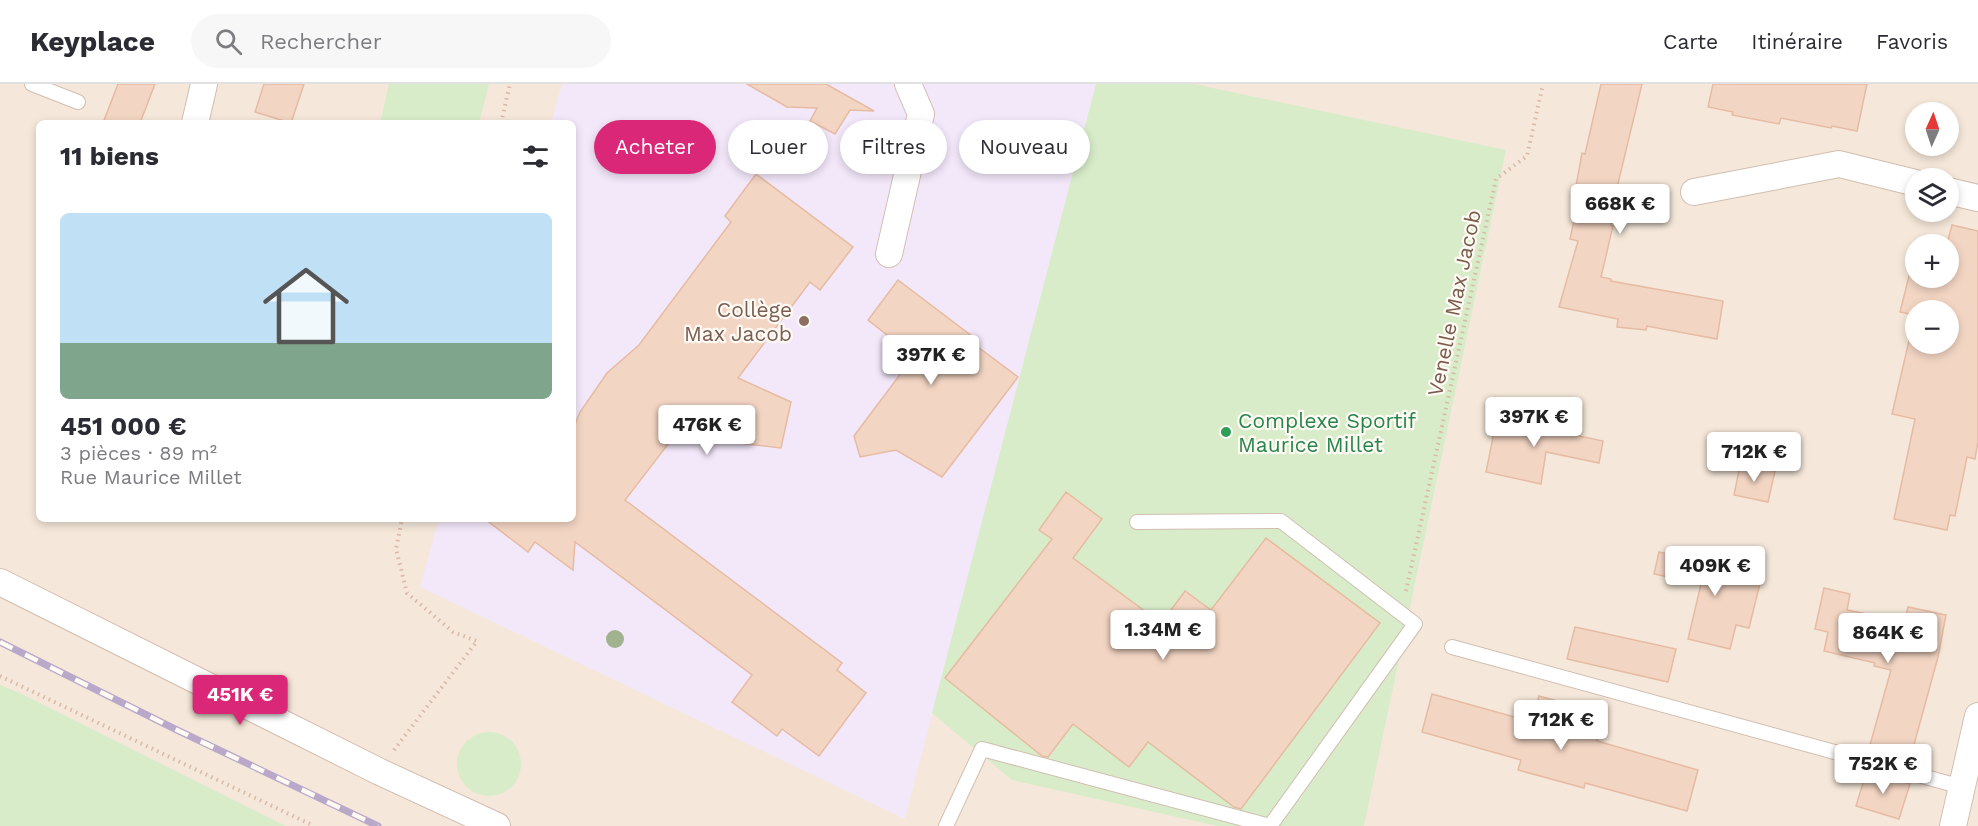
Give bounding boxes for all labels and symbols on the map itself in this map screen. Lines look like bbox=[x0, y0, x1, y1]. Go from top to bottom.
north arrow bbox=[1905, 102, 1959, 156]
pin: 668K € bbox=[1571, 184, 1669, 235]
street label: Venelle Max Jacob bbox=[1422, 207, 1486, 399]
place label: Collège Max Jacob bbox=[684, 297, 792, 346]
marker: Collège Max Jacob bbox=[797, 314, 811, 328]
pin: 397K € bbox=[882, 335, 980, 386]
pin: 397K € bbox=[1485, 397, 1583, 448]
pin: 476K € bbox=[658, 405, 756, 456]
place label: Complexe Sportif Maurice Millet bbox=[1238, 408, 1416, 457]
marker: Complexe Sportif Maurice Millet bbox=[1219, 425, 1233, 439]
pin: 712K € bbox=[1705, 432, 1803, 483]
pin: 409K € bbox=[1666, 546, 1764, 597]
pin: 1.34M € bbox=[1108, 610, 1218, 661]
pin: 864K € bbox=[1839, 613, 1937, 664]
pin: 451K € bbox=[191, 675, 289, 726]
pin: 712K € bbox=[1512, 700, 1610, 751]
pin: 752K € bbox=[1834, 744, 1932, 795]

